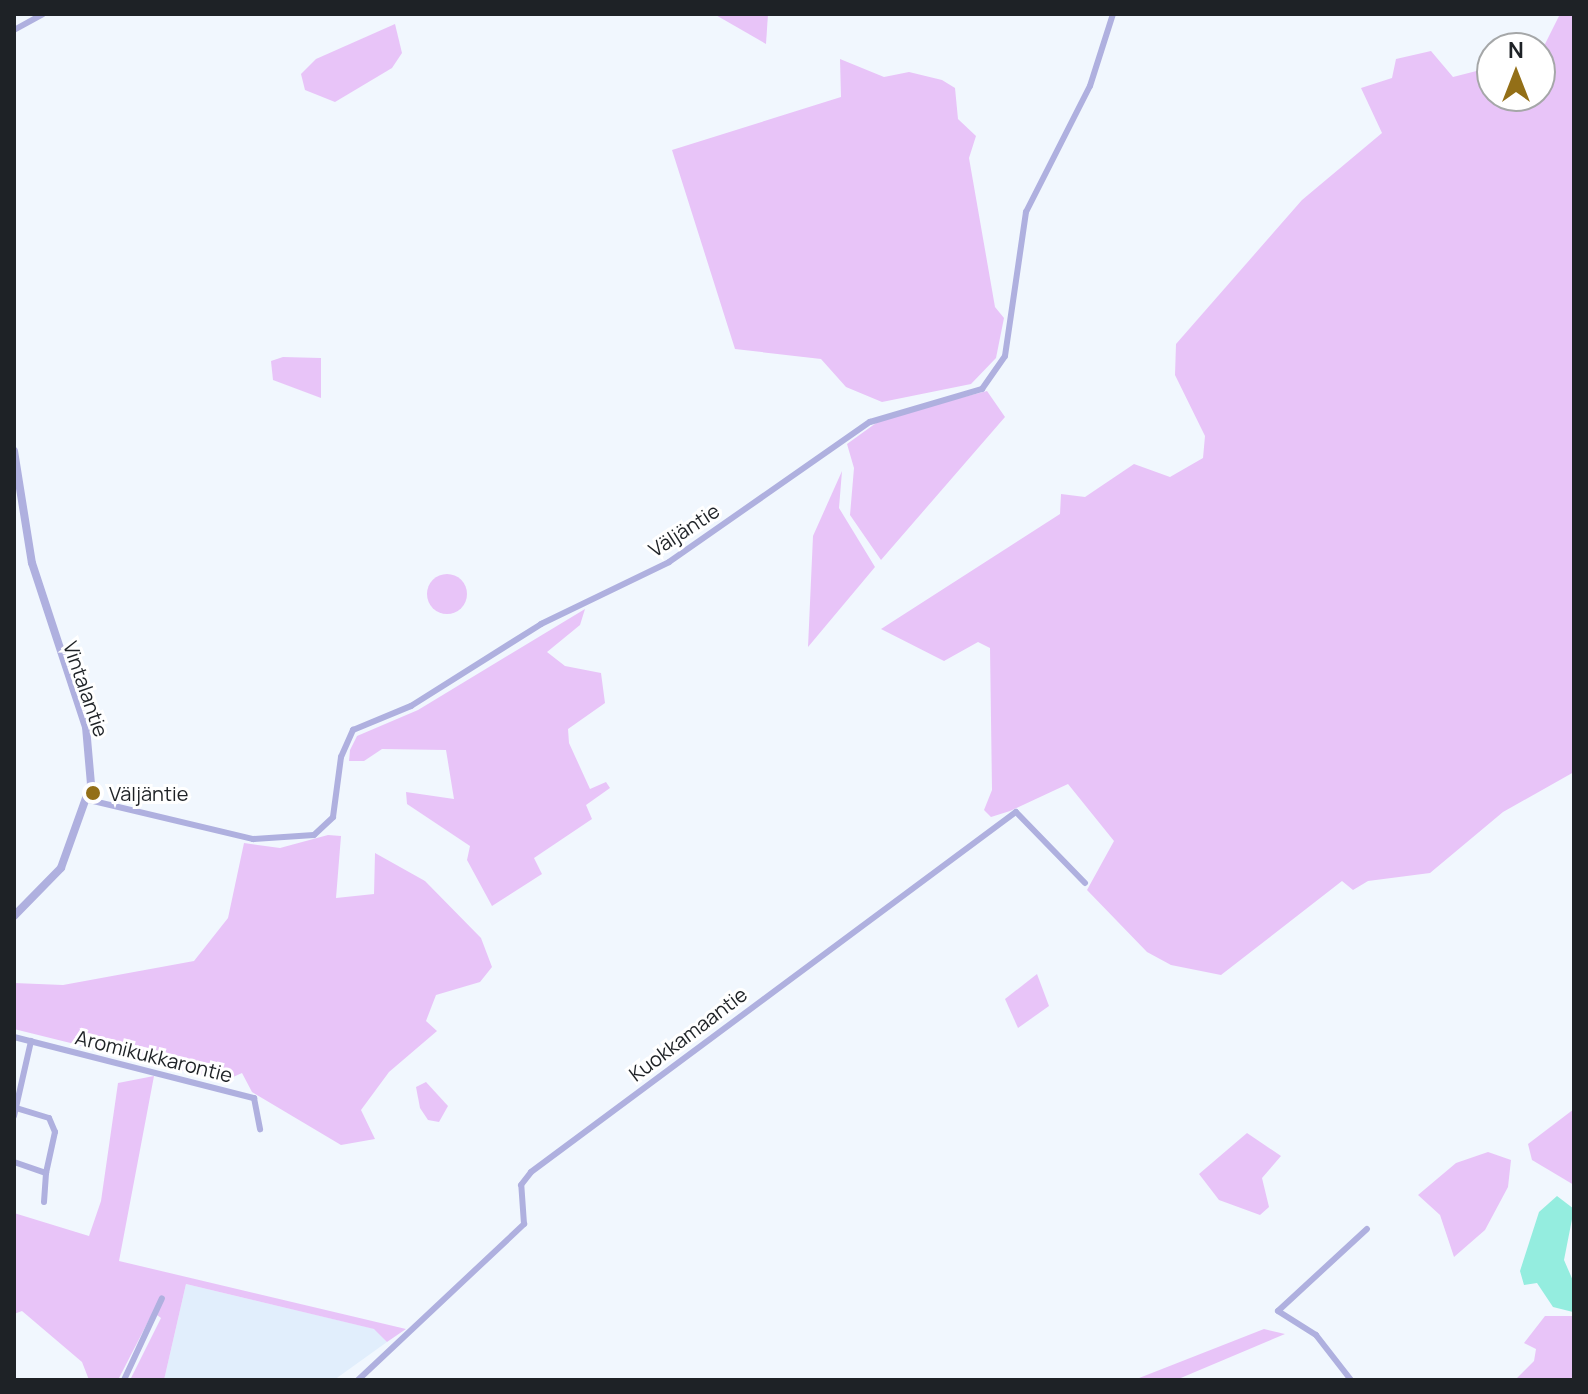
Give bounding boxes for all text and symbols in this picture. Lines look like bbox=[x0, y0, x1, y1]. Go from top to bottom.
north arrow bbox=[1476, 32, 1556, 112]
text: N bbox=[1508, 35, 1524, 65]
street label: Väljäntie bbox=[644, 498, 724, 562]
street label: Vintalantie bbox=[58, 638, 114, 740]
place label: Väljäntie bbox=[109, 781, 188, 805]
marker: Väljäntie bbox=[84, 784, 102, 802]
street label: Kuokkamaantie bbox=[624, 982, 752, 1086]
street label: Aromikukkarontie bbox=[73, 1025, 235, 1087]

